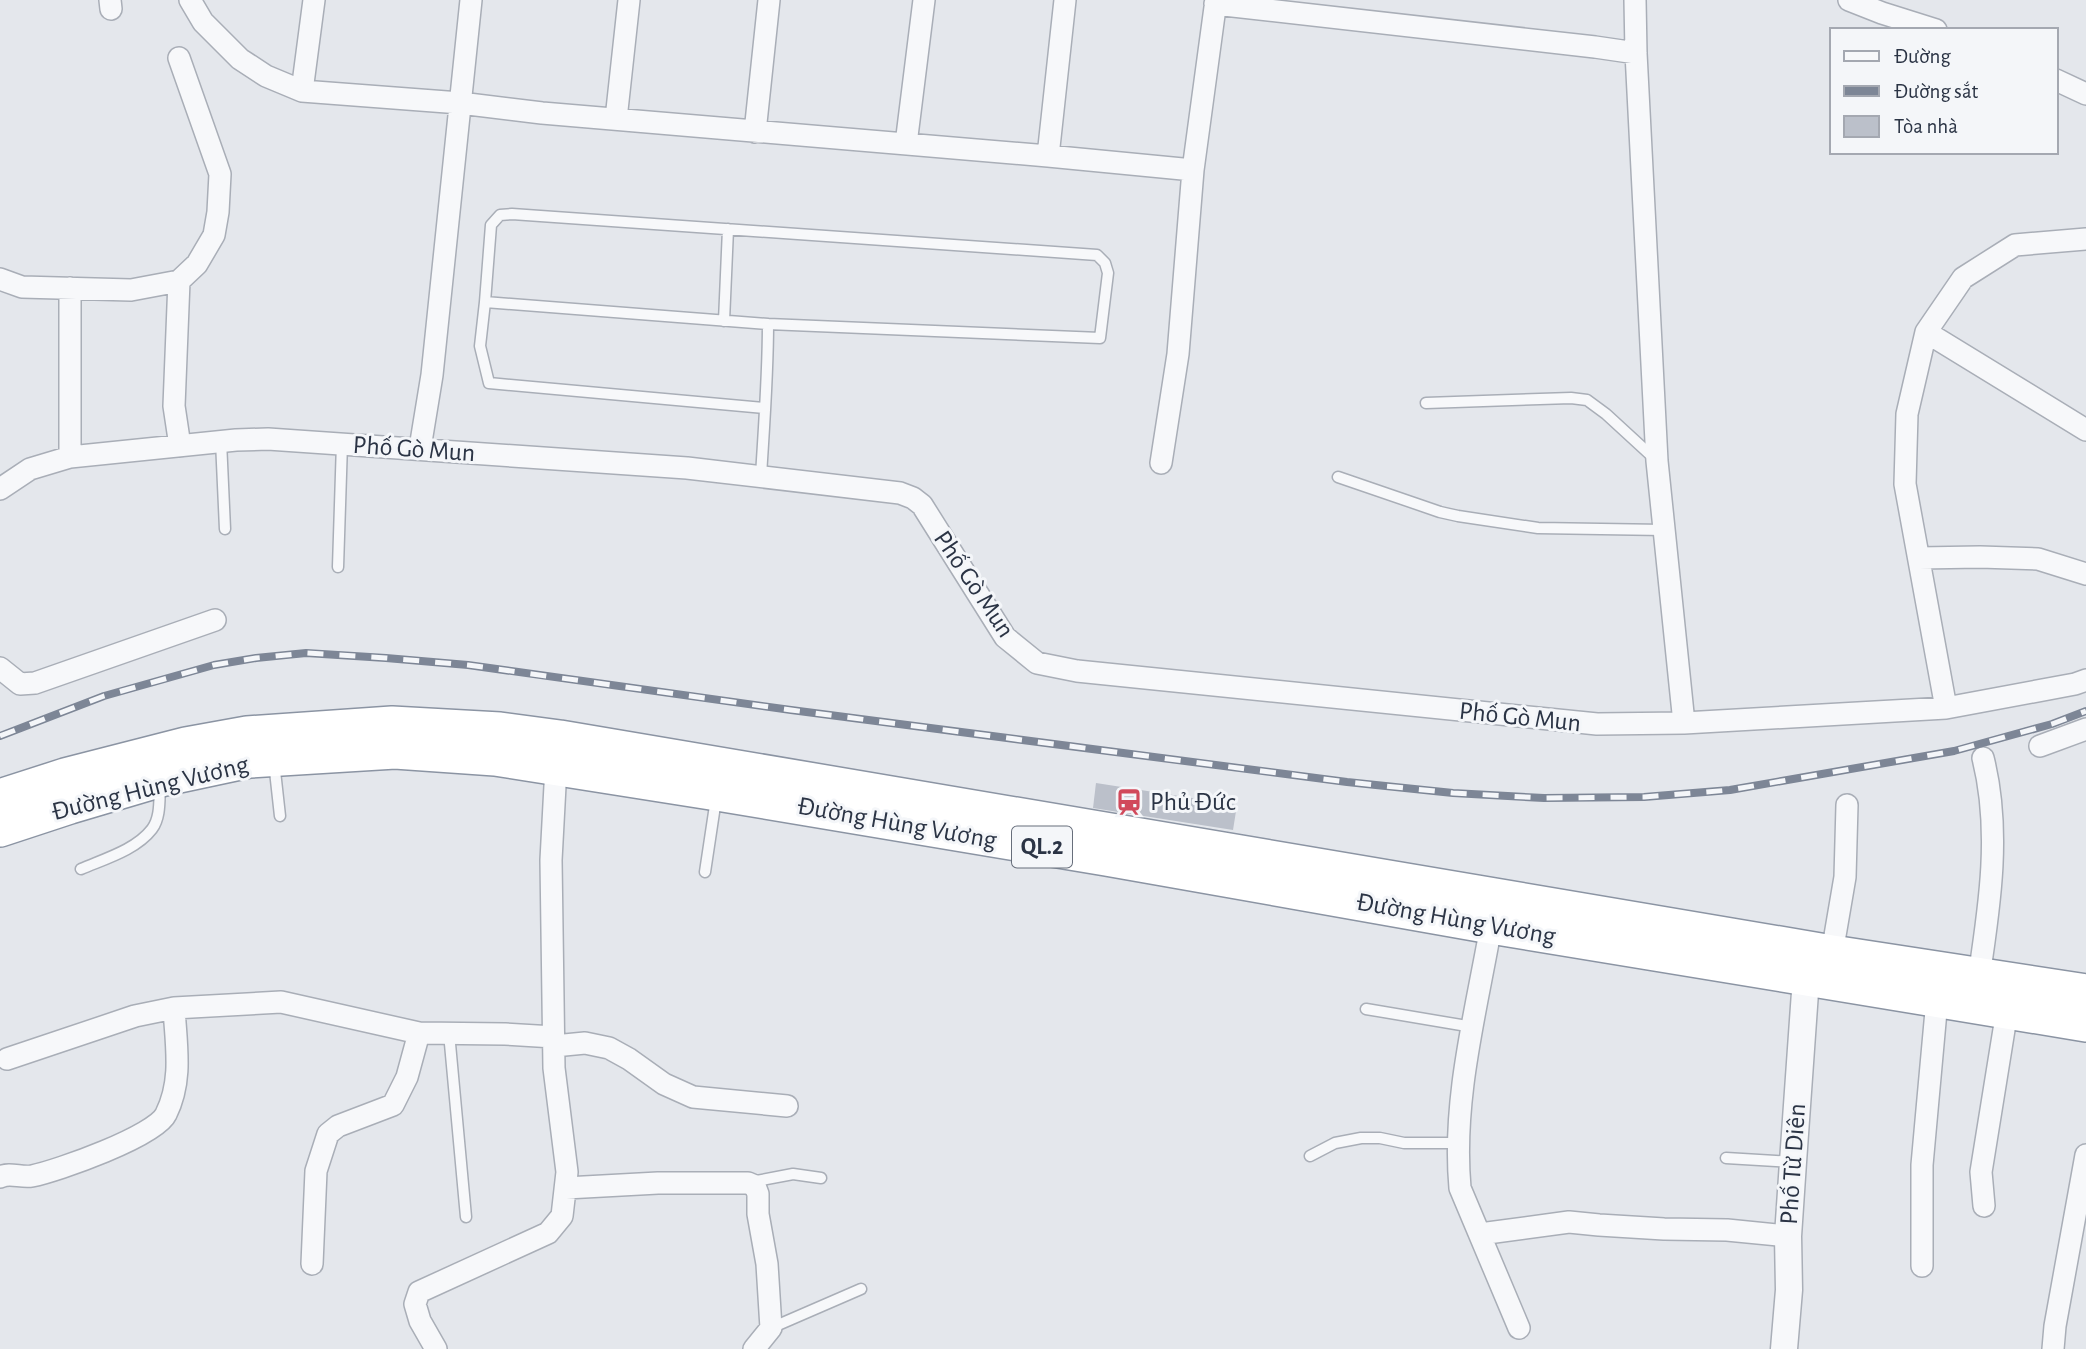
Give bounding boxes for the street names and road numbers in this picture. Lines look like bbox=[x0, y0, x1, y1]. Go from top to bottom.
street label: Phố Gò Mun bbox=[352, 432, 476, 466]
street label: Phố Gò Mun bbox=[929, 526, 1019, 642]
street label: Phố Gò Mun bbox=[1458, 698, 1582, 736]
street label: Đường Hùng Vương bbox=[49, 751, 251, 825]
street label: Đường Hùng Vương bbox=[795, 793, 999, 853]
road number: QL.2 bbox=[1012, 826, 1072, 868]
street label: Đường Hùng Vương bbox=[1354, 889, 1558, 949]
street label: Phố Từ Diên bbox=[1776, 1102, 1810, 1226]

